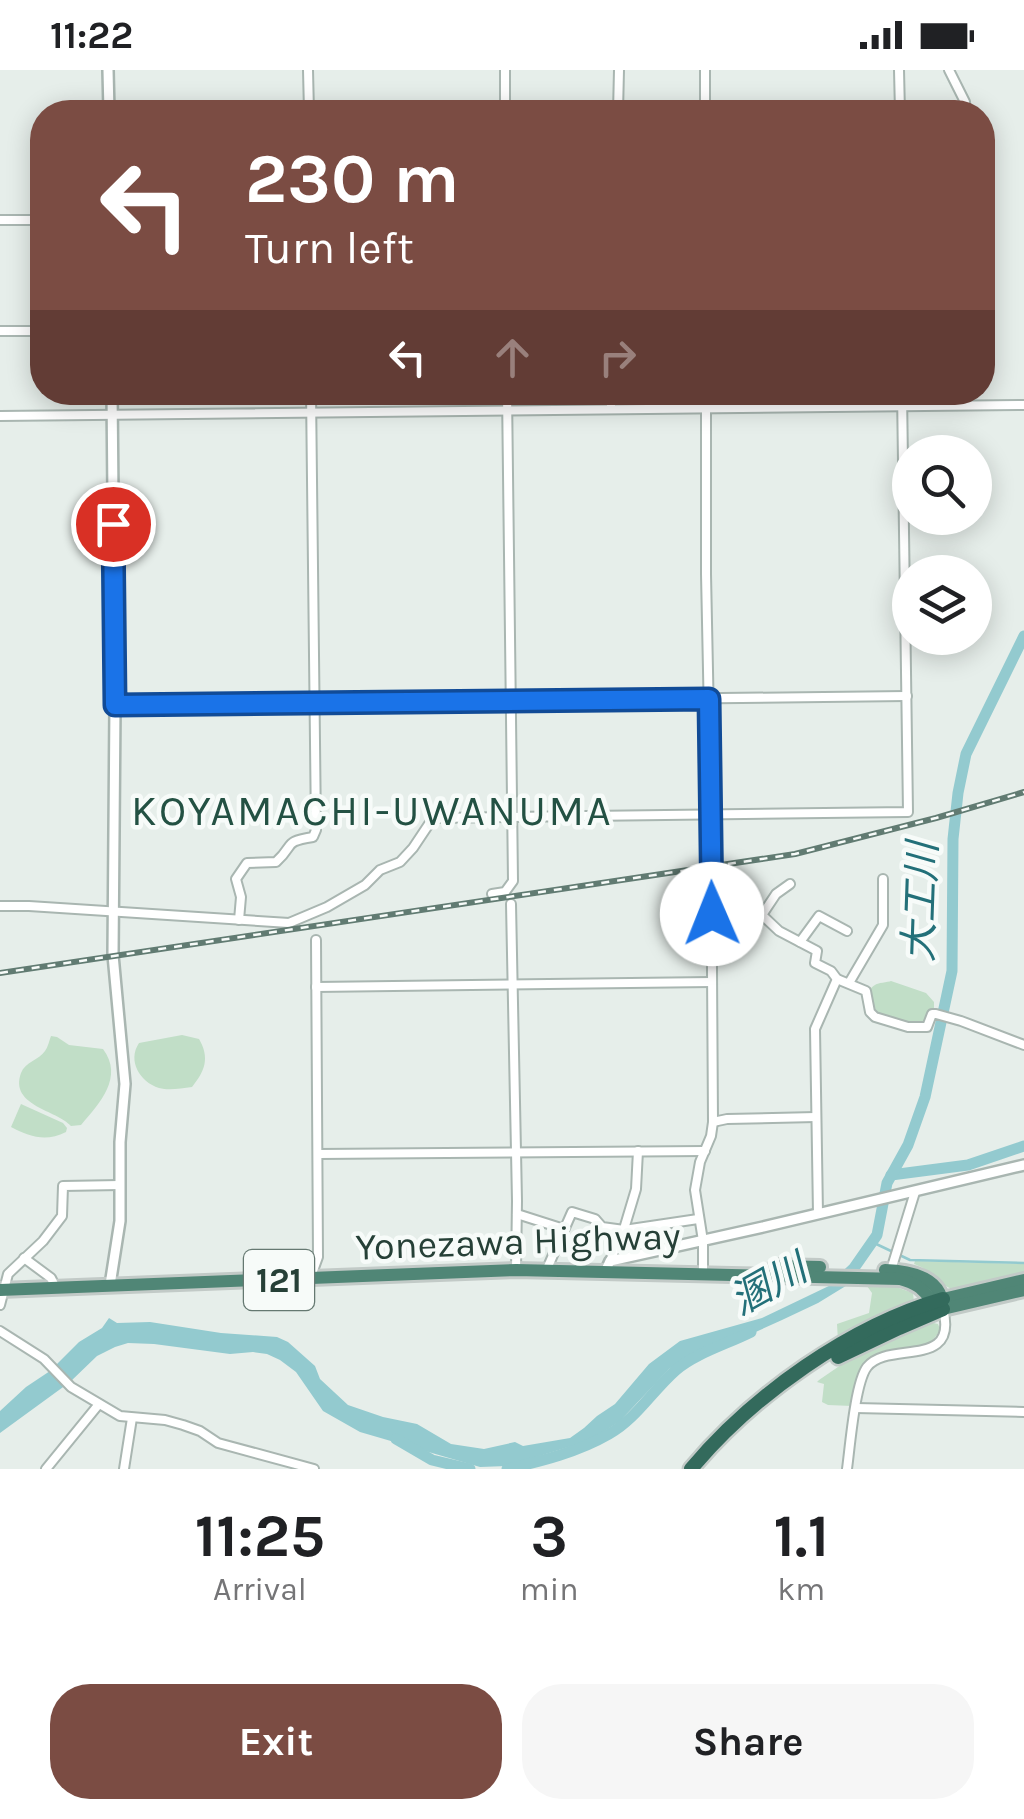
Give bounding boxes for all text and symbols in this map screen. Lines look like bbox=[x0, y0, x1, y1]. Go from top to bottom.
text: 11:22 bbox=[50, 13, 133, 58]
text: 230 m bbox=[245, 138, 459, 220]
icon: left bbox=[80, 140, 210, 270]
text: Turn left bbox=[245, 222, 414, 274]
icon: left bbox=[380, 330, 435, 385]
icon: ahead bbox=[485, 330, 540, 385]
icon: right bbox=[590, 330, 645, 385]
map controls bbox=[892, 435, 992, 655]
button: search bbox=[892, 435, 992, 535]
pin bbox=[71, 482, 156, 567]
icon: arrive bbox=[86, 497, 141, 552]
button: layers bbox=[892, 555, 992, 655]
district label: KOYAMACHI-UWANUMA bbox=[131, 786, 613, 836]
water label: 大工川 bbox=[895, 837, 946, 963]
position arrow bbox=[660, 862, 764, 966]
street label: Yonezawa Highway bbox=[355, 1213, 682, 1270]
water label: 溷川 bbox=[722, 1243, 818, 1324]
road number: 121 bbox=[244, 1250, 314, 1310]
text: 11:25 bbox=[195, 1501, 325, 1571]
text: 3 bbox=[531, 1501, 568, 1571]
text: 1.1 bbox=[773, 1501, 829, 1571]
text: Arrival bbox=[213, 1571, 307, 1608]
text: min bbox=[520, 1571, 579, 1608]
text: km bbox=[777, 1571, 825, 1608]
button: Exit bbox=[50, 1684, 502, 1799]
button: Share bbox=[522, 1684, 974, 1799]

